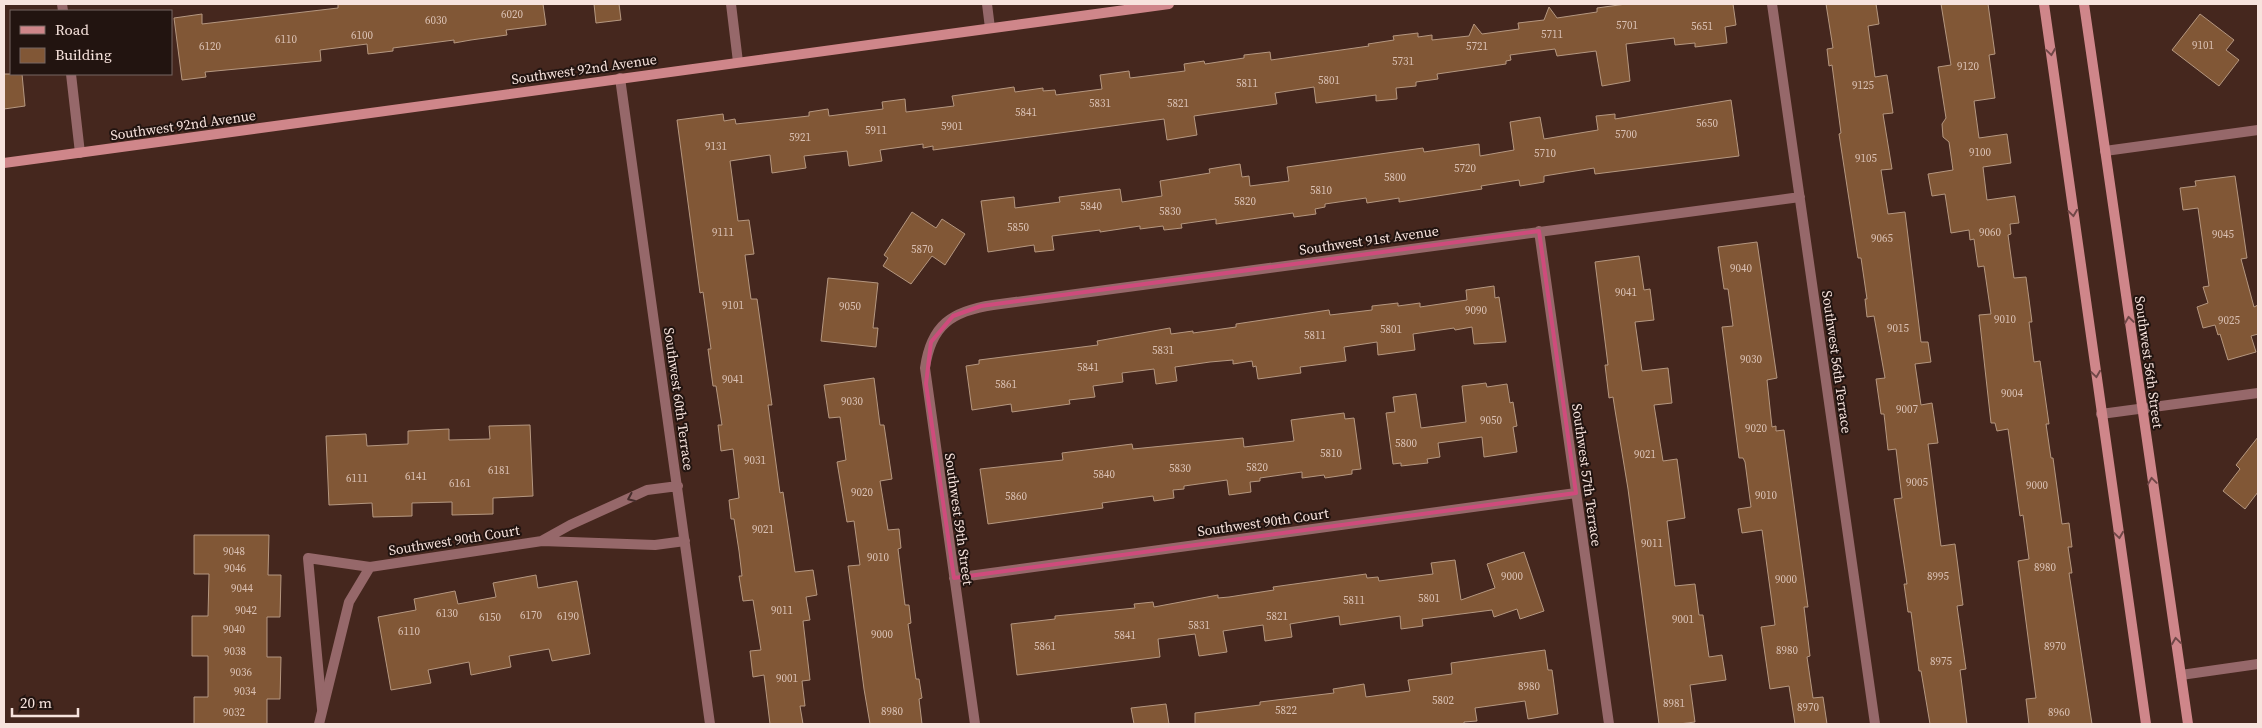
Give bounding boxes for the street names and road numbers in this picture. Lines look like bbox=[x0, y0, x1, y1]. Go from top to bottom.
street label: Southwest 92nd Avenue bbox=[510, 49, 658, 89]
street label: Southwest 92nd Avenue bbox=[109, 105, 257, 145]
street label: Southwest 91st Avenue bbox=[1298, 220, 1440, 260]
street label: Southwest 56th Terrace bbox=[1817, 289, 1857, 435]
street label: Southwest 56th Street bbox=[2130, 295, 2168, 430]
street label: Southwest 60th Terrace bbox=[659, 326, 699, 472]
street label: Southwest 57th Terrace bbox=[1567, 402, 1607, 548]
street label: Southwest 59th Street bbox=[940, 452, 978, 587]
street label: Southwest 90th Court bbox=[1196, 503, 1330, 541]
street label: Southwest 90th Court bbox=[387, 520, 521, 560]

